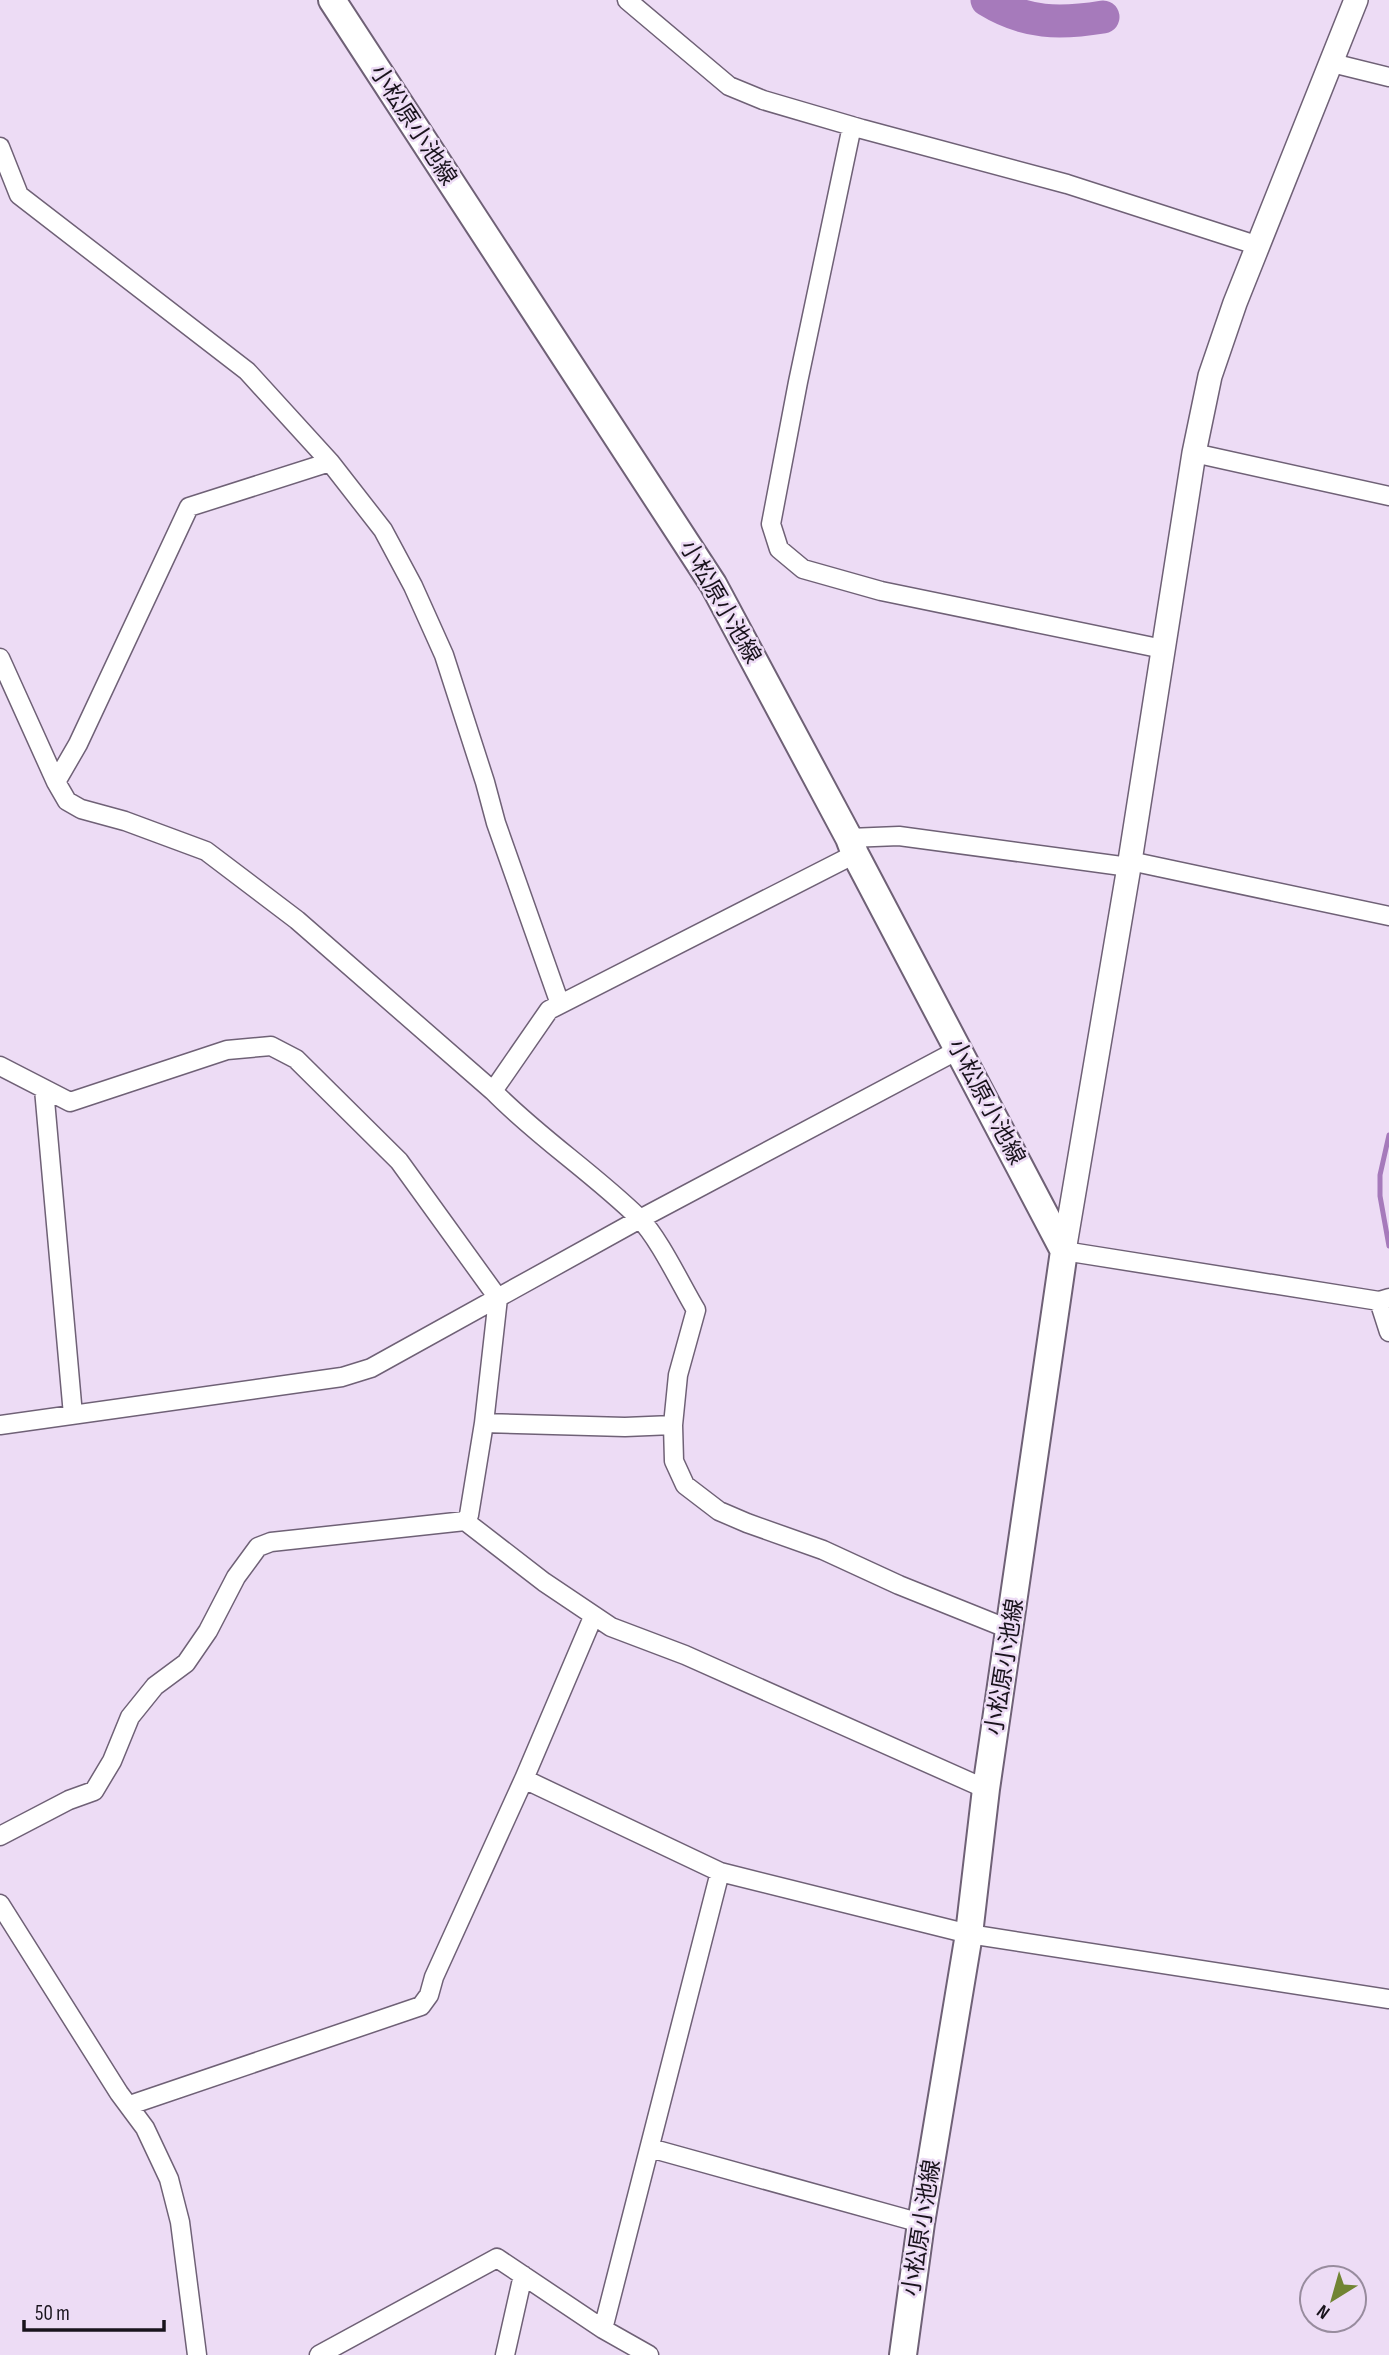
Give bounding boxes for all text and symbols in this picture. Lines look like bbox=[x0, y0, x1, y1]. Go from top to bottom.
street label: 小松原小池線 bbox=[364, 60, 462, 190]
street label: 小松原小池線 bbox=[673, 535, 767, 669]
street label: 小松原小池線 bbox=[941, 1035, 1031, 1169]
street label: 小松原小池線 bbox=[980, 1597, 1030, 1737]
street label: 小松原小池線 bbox=[897, 2158, 947, 2298]
north arrow bbox=[1298, 2264, 1368, 2334]
scale bar bbox=[24, 2288, 164, 2332]
text: N bbox=[1313, 2299, 1335, 2324]
text: 50 m bbox=[35, 2301, 70, 2326]

